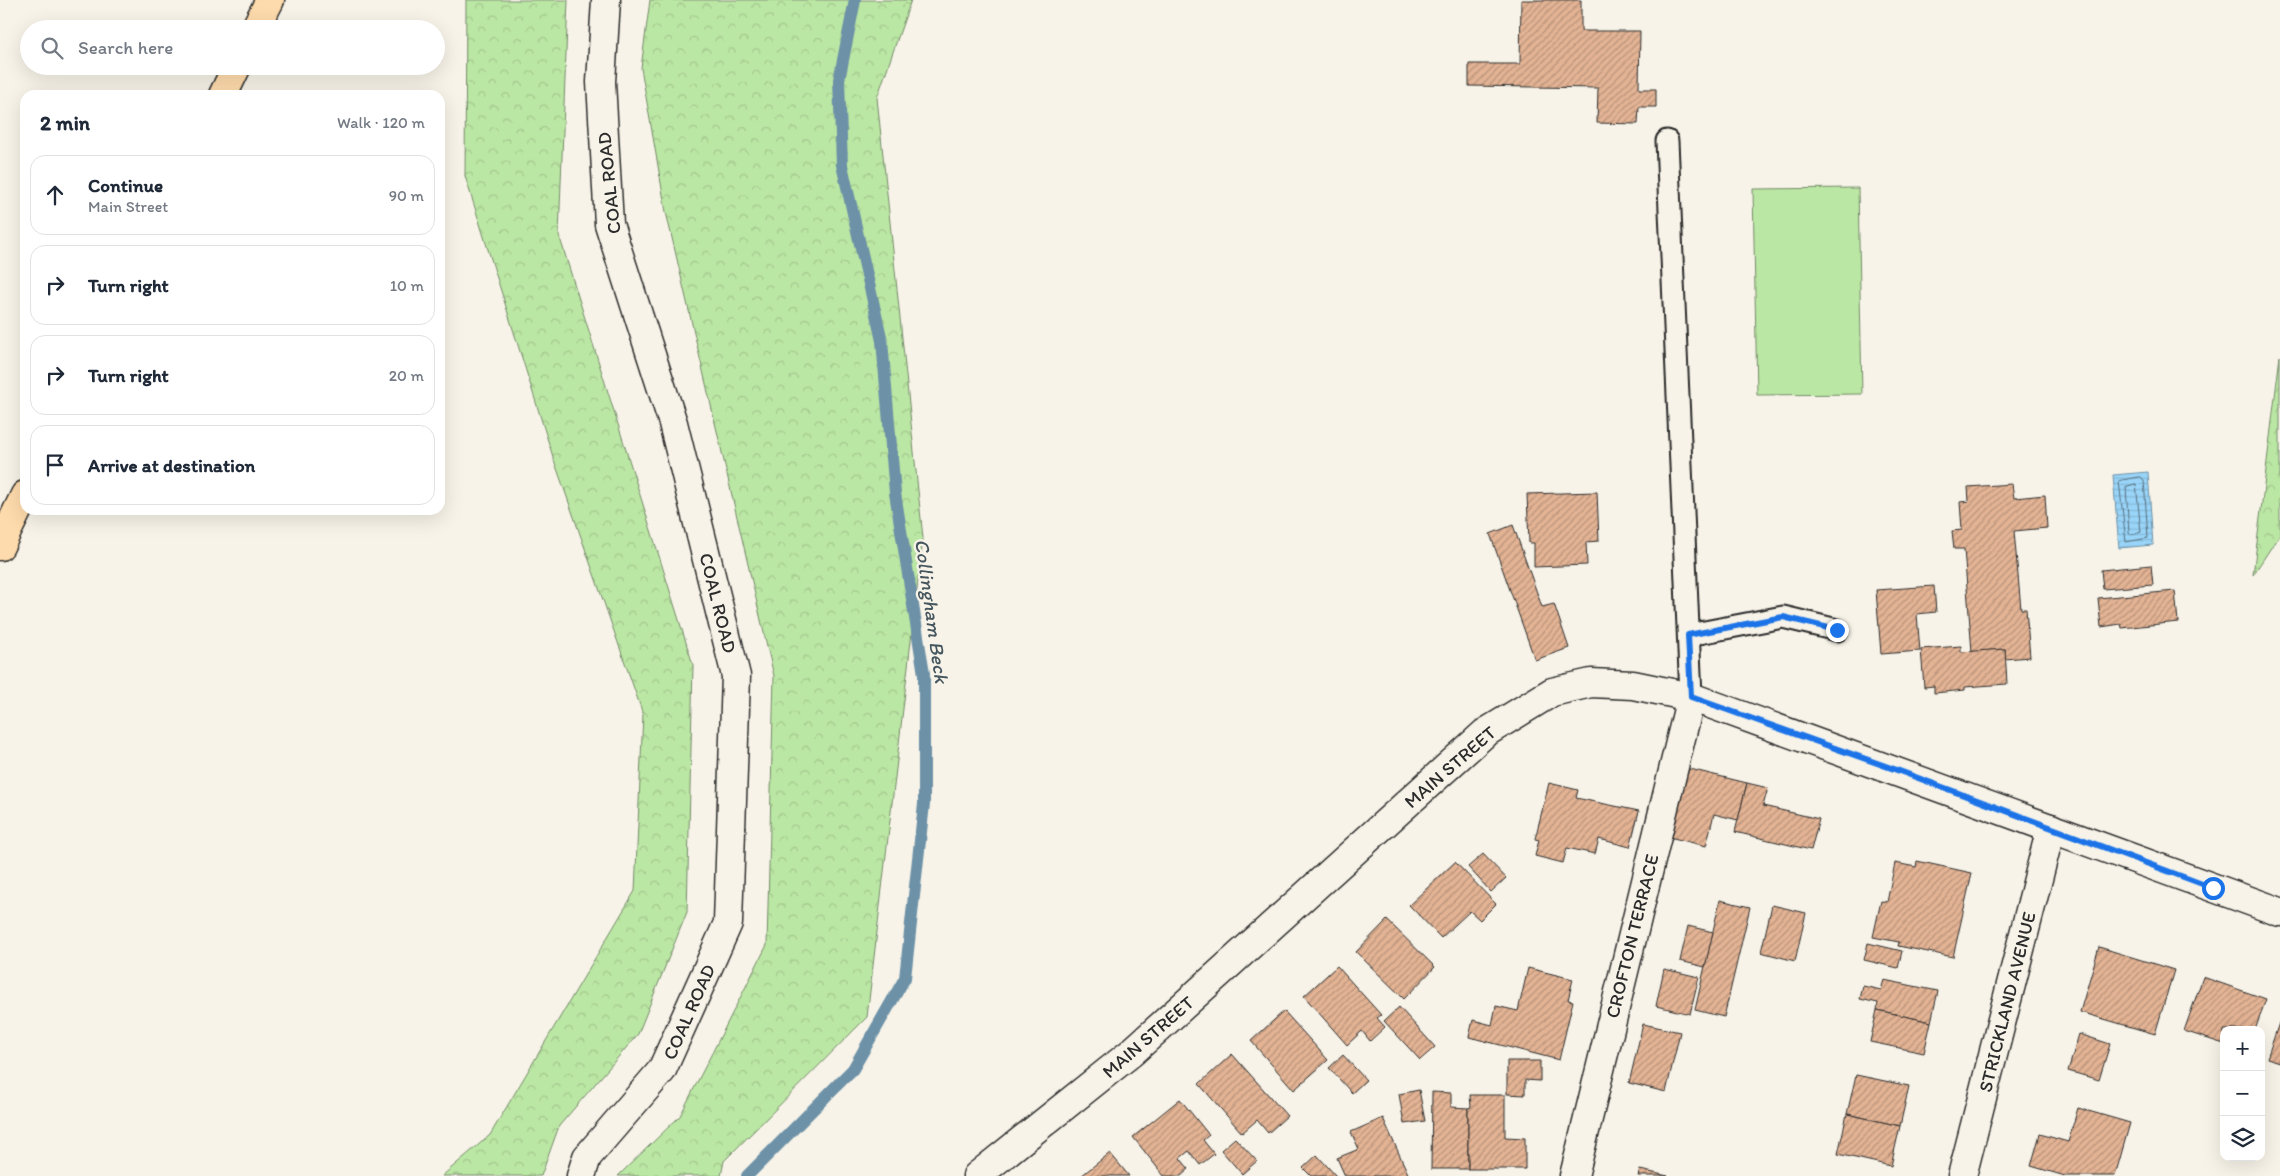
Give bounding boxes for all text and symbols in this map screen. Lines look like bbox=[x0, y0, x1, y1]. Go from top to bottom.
search box bbox=[20, 20, 445, 75]
icon: search bbox=[38, 34, 66, 62]
text: Search here bbox=[78, 36, 173, 59]
text: 2 min bbox=[40, 110, 90, 135]
text: Walk · 120 m bbox=[337, 113, 425, 132]
street label: COAL ROAD bbox=[592, 131, 626, 235]
text: Continue bbox=[88, 174, 163, 197]
icon: ahead bbox=[41, 181, 69, 209]
text: 90 m bbox=[389, 186, 424, 205]
text: Main Street bbox=[88, 197, 168, 216]
icon: right bbox=[41, 271, 69, 299]
text: Turn right bbox=[88, 274, 169, 297]
text: 10 m bbox=[390, 276, 424, 295]
icon: right bbox=[41, 361, 69, 389]
text: Turn right bbox=[88, 364, 169, 387]
text: 20 m bbox=[389, 366, 424, 385]
icon: arrive bbox=[41, 451, 69, 479]
text: Arrive at destination bbox=[88, 454, 255, 477]
water label: Collingham Beck bbox=[910, 537, 954, 686]
street label: COAL ROAD bbox=[694, 551, 742, 655]
route end bbox=[1826, 619, 1849, 642]
street label: MAIN STREET bbox=[1399, 721, 1501, 813]
street label: CROFTON TERRACE bbox=[1600, 851, 1664, 1020]
route start bbox=[2202, 877, 2225, 900]
street label: STRICKLAND AVENUE bbox=[1973, 910, 2041, 1094]
street label: COAL ROAD bbox=[658, 961, 720, 1063]
street label: MAIN STREET bbox=[1097, 991, 1199, 1083]
map controls bbox=[2220, 1026, 2265, 1161]
button: + bbox=[2220, 1026, 2265, 1071]
button: − bbox=[2220, 1071, 2265, 1116]
button: layers bbox=[2220, 1116, 2265, 1161]

